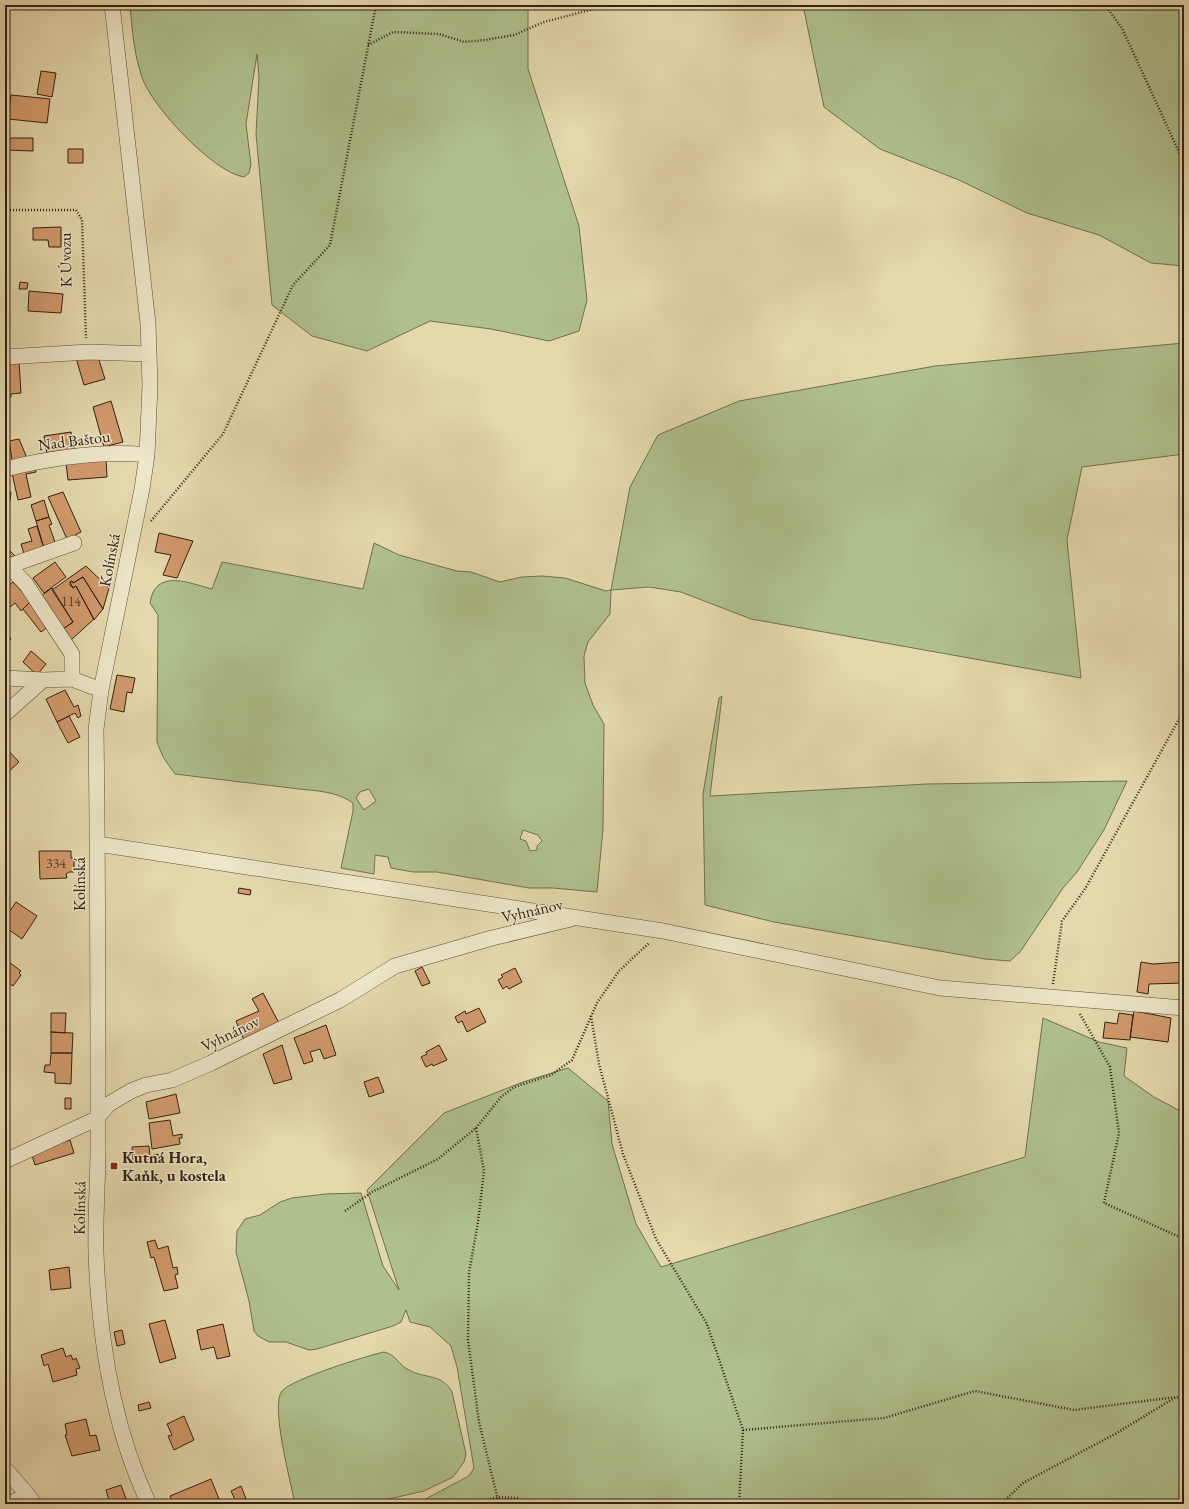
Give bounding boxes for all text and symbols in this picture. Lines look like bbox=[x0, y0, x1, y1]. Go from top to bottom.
street label: K Úvozu bbox=[55, 232, 76, 287]
street label: Nad Baštou bbox=[37, 426, 112, 455]
street label: Kolínská bbox=[94, 531, 125, 589]
house number: 114 bbox=[61, 592, 81, 610]
house number: 334 bbox=[46, 854, 66, 872]
street label: Kolínská bbox=[69, 856, 90, 911]
street label: Vyhnánov bbox=[499, 893, 566, 928]
street label: Vyhnánov bbox=[198, 1010, 264, 1057]
place label: Kutná Hora, Kaňk, u kostela bbox=[122, 1147, 227, 1186]
marker: Kutná Hora, Kaňk, u kostela bbox=[109, 1161, 119, 1171]
street label: Kolínská bbox=[69, 1180, 90, 1235]

